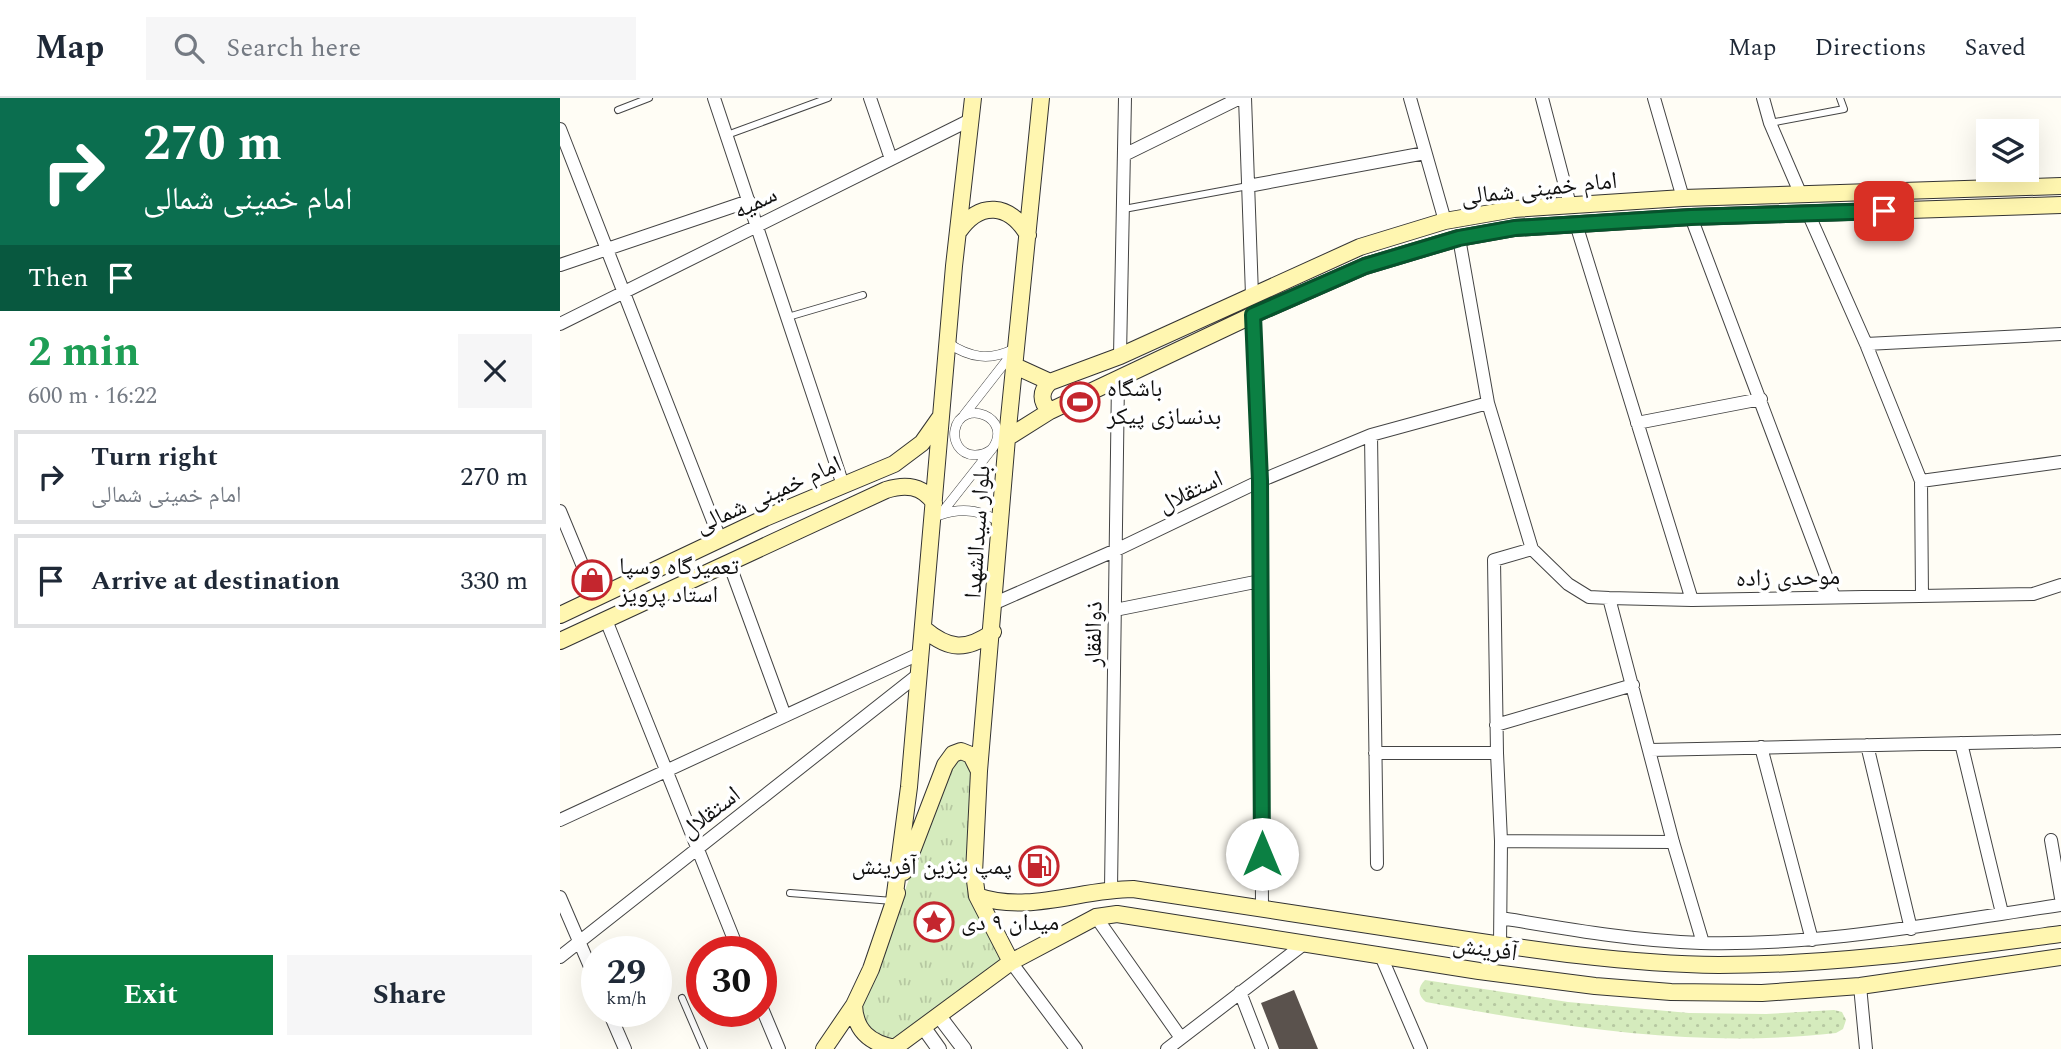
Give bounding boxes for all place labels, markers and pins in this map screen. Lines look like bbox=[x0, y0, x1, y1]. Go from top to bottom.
pin bbox=[1854, 181, 1914, 241]
place label: باشگاه بدنسازی پیکر bbox=[1106, 371, 1221, 435]
sports icon: باشگاه بدنسازی پیکر bbox=[1059, 381, 1101, 423]
place label: تعمیرگاه وسپا استاد پرویز bbox=[618, 549, 739, 613]
shop icon: تعمیرگاه وسپا استاد پرویز bbox=[571, 559, 613, 601]
fuel station icon: پمپ بنزین آفرینش bbox=[1018, 845, 1060, 887]
place label: پمپ بنزین آفرینش bbox=[852, 849, 1012, 885]
place icon: میدان ۹ دی bbox=[913, 901, 955, 943]
place label: میدان ۹ دی bbox=[961, 905, 1059, 941]

